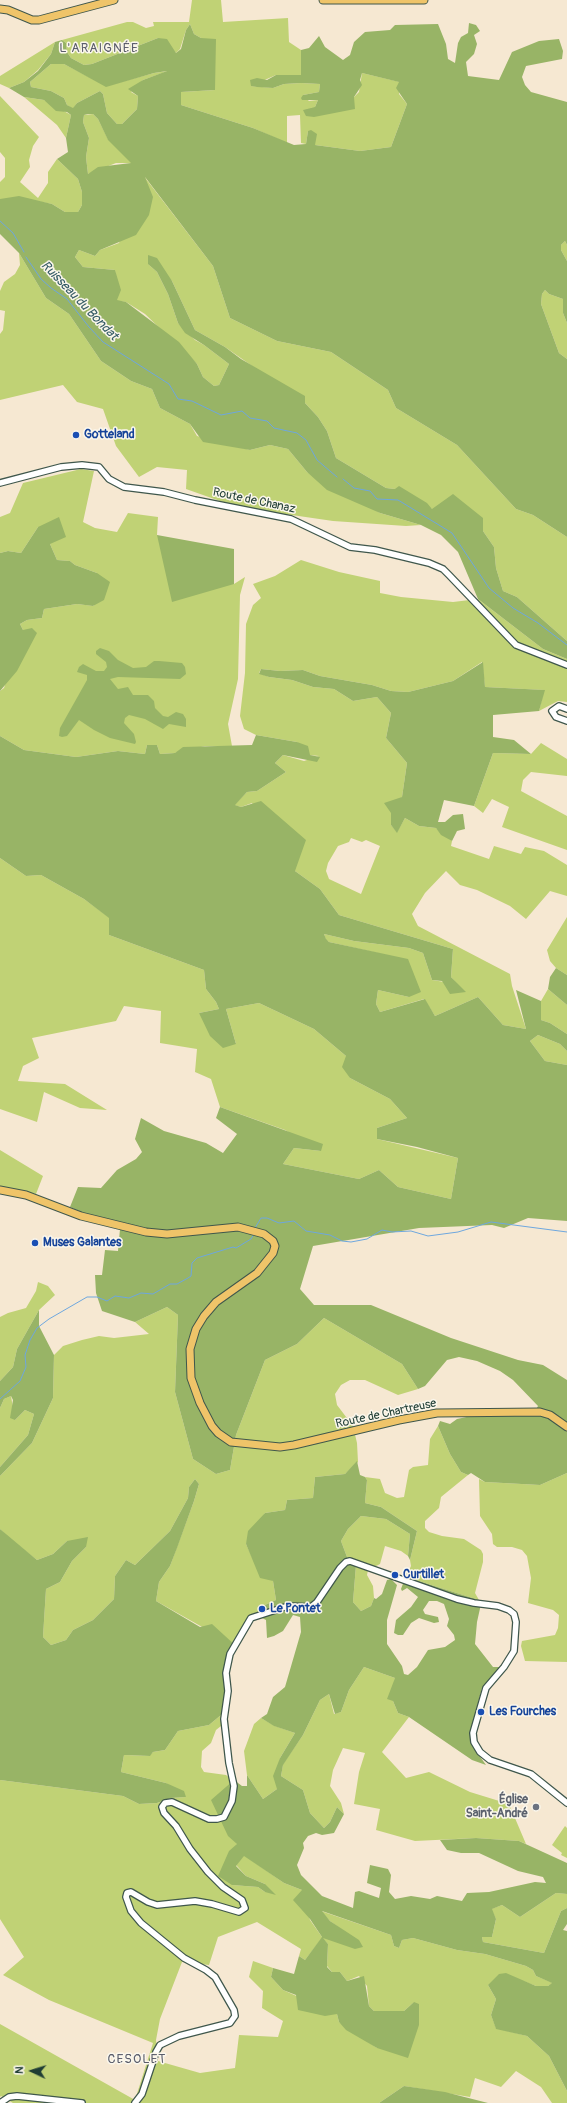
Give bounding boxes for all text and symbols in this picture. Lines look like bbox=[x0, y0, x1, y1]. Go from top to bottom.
district label: L'ARAIGNÉE bbox=[59, 41, 139, 57]
water label: Ruisseau du Bondat bbox=[37, 258, 121, 344]
place label: Gotteland bbox=[84, 428, 135, 442]
marker: Gotteland bbox=[71, 430, 81, 440]
street label: Route de Chanaz bbox=[211, 485, 297, 517]
place label: Muses Galantes bbox=[43, 1236, 121, 1250]
marker: Muses Galantes bbox=[30, 1238, 40, 1248]
street label: Route de Chartreuse bbox=[334, 1396, 438, 1432]
place label: Curtillet bbox=[403, 1568, 444, 1582]
marker: Curtillet bbox=[390, 1570, 400, 1580]
place label: Le Pontet bbox=[270, 1602, 320, 1616]
marker: Le Pontet bbox=[257, 1604, 267, 1614]
place label: Les Fourches bbox=[489, 1705, 556, 1719]
marker: Les Fourches bbox=[476, 1707, 486, 1717]
place label: Église Saint-André bbox=[466, 1793, 528, 1821]
marker: Église Saint-André bbox=[531, 1802, 541, 1812]
north arrow bbox=[12, 2051, 52, 2091]
district label: CESOLET bbox=[108, 2052, 166, 2068]
text: N bbox=[13, 2066, 26, 2074]

